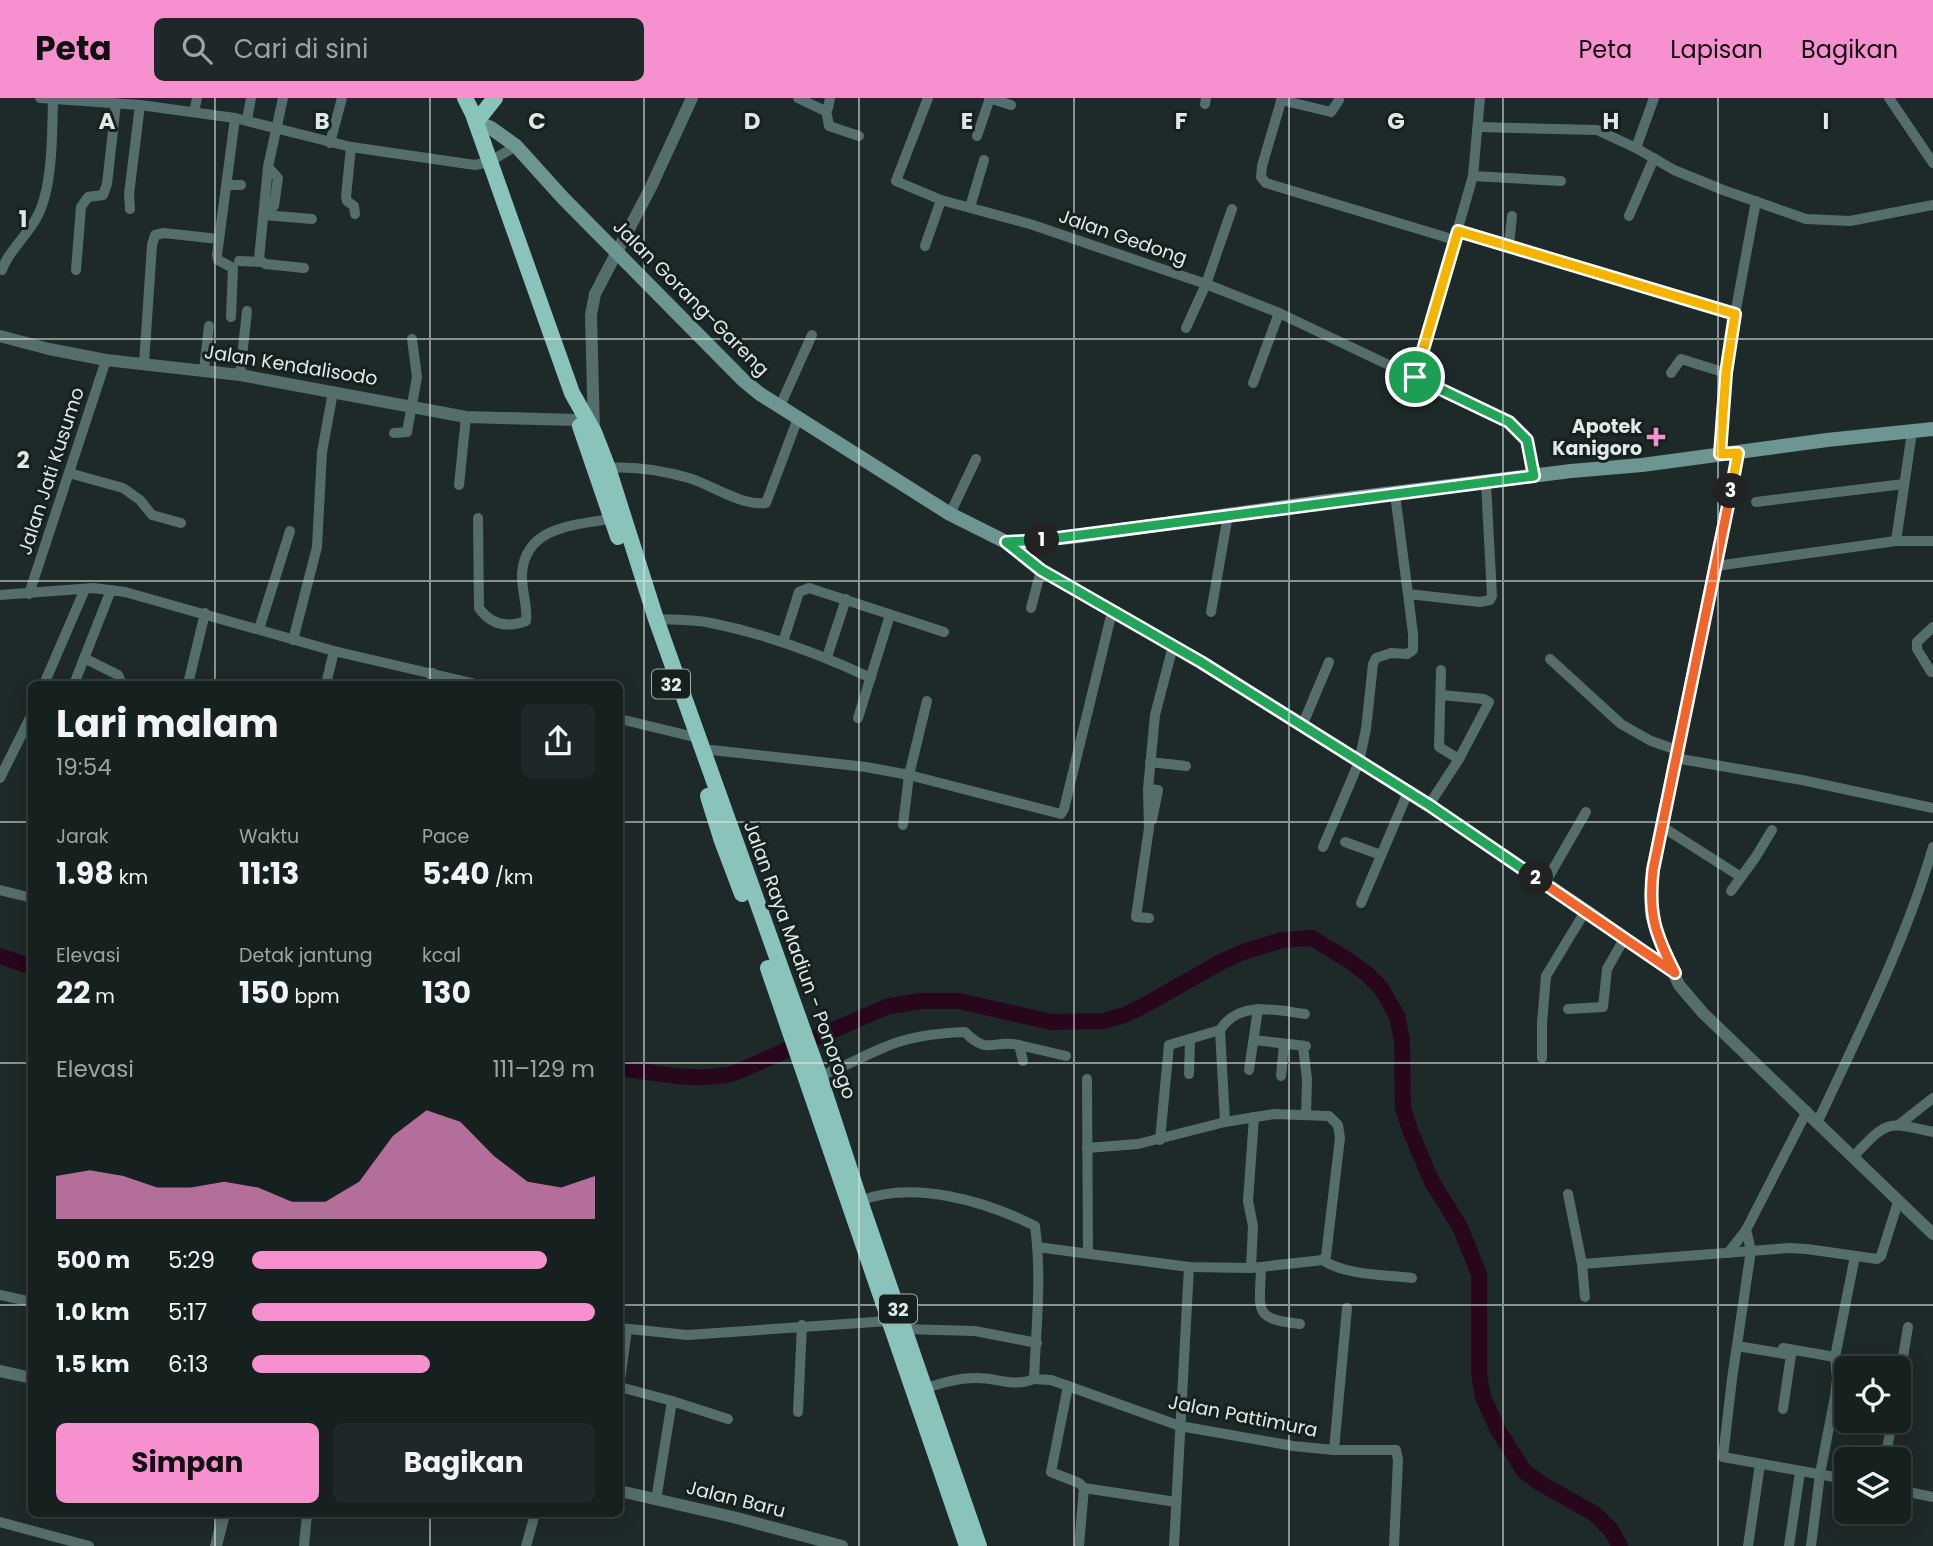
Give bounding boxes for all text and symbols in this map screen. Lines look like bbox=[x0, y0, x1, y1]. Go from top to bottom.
search box bbox=[154, 18, 644, 81]
text: Peta bbox=[35, 25, 112, 72]
icon: search bbox=[178, 30, 216, 68]
text: Cari di sini bbox=[234, 31, 368, 67]
text: Peta bbox=[1578, 33, 1632, 66]
text: Lapisan bbox=[1670, 33, 1763, 66]
text: Bagikan bbox=[1801, 33, 1898, 66]
text: A bbox=[99, 105, 116, 137]
text: B bbox=[314, 105, 330, 137]
text: C bbox=[528, 105, 546, 137]
text: D bbox=[744, 105, 760, 137]
text: E bbox=[961, 105, 973, 137]
text: F bbox=[1175, 105, 1187, 137]
text: G bbox=[1387, 105, 1405, 137]
text: H bbox=[1603, 105, 1619, 137]
text: I bbox=[1823, 105, 1829, 137]
street label: Jalan Gedong bbox=[1055, 202, 1191, 272]
text: 1 bbox=[19, 203, 27, 235]
street label: Jalan Gorang-Gareng bbox=[607, 214, 775, 382]
street label: Jalan Kendalisodo bbox=[202, 338, 380, 392]
pin bbox=[1385, 347, 1445, 407]
icon: arrive bbox=[1396, 358, 1434, 396]
street label: Jalan Jati Kusumo bbox=[11, 384, 91, 558]
place label: Apotek Kanigoro bbox=[1552, 413, 1642, 462]
marker: Apotek Kanigoro bbox=[1648, 429, 1664, 445]
text: 2 bbox=[16, 444, 30, 476]
pin: 3 bbox=[1714, 474, 1748, 508]
text: 3 bbox=[1725, 477, 1736, 504]
pin: 1 bbox=[1024, 522, 1060, 558]
text: 1 bbox=[1038, 526, 1045, 553]
road number: 32 bbox=[652, 670, 690, 698]
text: Lari malam bbox=[56, 697, 279, 750]
button: share bbox=[521, 704, 595, 778]
text: 19:54 bbox=[56, 751, 112, 783]
street label: Jalan Raya Madiun - Ponorogo bbox=[737, 817, 863, 1103]
text: Jarak bbox=[56, 823, 109, 850]
text: Waktu bbox=[239, 823, 299, 850]
text: Pace bbox=[422, 823, 469, 850]
text: 1.98 bbox=[56, 852, 114, 895]
text: 11:13 bbox=[239, 852, 300, 895]
text: 5:40 bbox=[422, 852, 490, 895]
pin: 2 bbox=[1518, 860, 1554, 896]
text: km bbox=[114, 864, 148, 891]
text: /km bbox=[490, 864, 533, 891]
text: 2 bbox=[1530, 864, 1541, 891]
text: Elevasi bbox=[56, 942, 120, 969]
text: Detak jantung bbox=[239, 942, 373, 969]
text: kcal bbox=[422, 942, 461, 969]
text: 22 bbox=[56, 971, 90, 1014]
text: 150 bbox=[239, 971, 289, 1014]
text: 130 bbox=[422, 971, 471, 1014]
text: m bbox=[90, 983, 115, 1010]
text: bpm bbox=[289, 983, 340, 1010]
text: Elevasi bbox=[56, 1053, 134, 1085]
text: 111–129 m bbox=[492, 1053, 595, 1085]
text: 500 m bbox=[56, 1244, 130, 1276]
text: 5:29 bbox=[168, 1244, 215, 1276]
road number: 32 bbox=[879, 1294, 917, 1324]
text: 1.0 km bbox=[56, 1296, 130, 1328]
text: 5:17 bbox=[168, 1296, 207, 1328]
text: 1.5 km bbox=[56, 1348, 130, 1380]
text: 6:13 bbox=[168, 1348, 208, 1380]
map controls bbox=[1834, 1356, 1911, 1524]
button: locate bbox=[1834, 1356, 1911, 1433]
street label: Jalan Pattimura bbox=[1166, 1388, 1320, 1444]
button: Simpan bbox=[56, 1423, 319, 1503]
button: Bagikan bbox=[333, 1423, 595, 1503]
button: layers bbox=[1834, 1447, 1911, 1524]
street label: Jalan Baru bbox=[684, 1474, 788, 1524]

